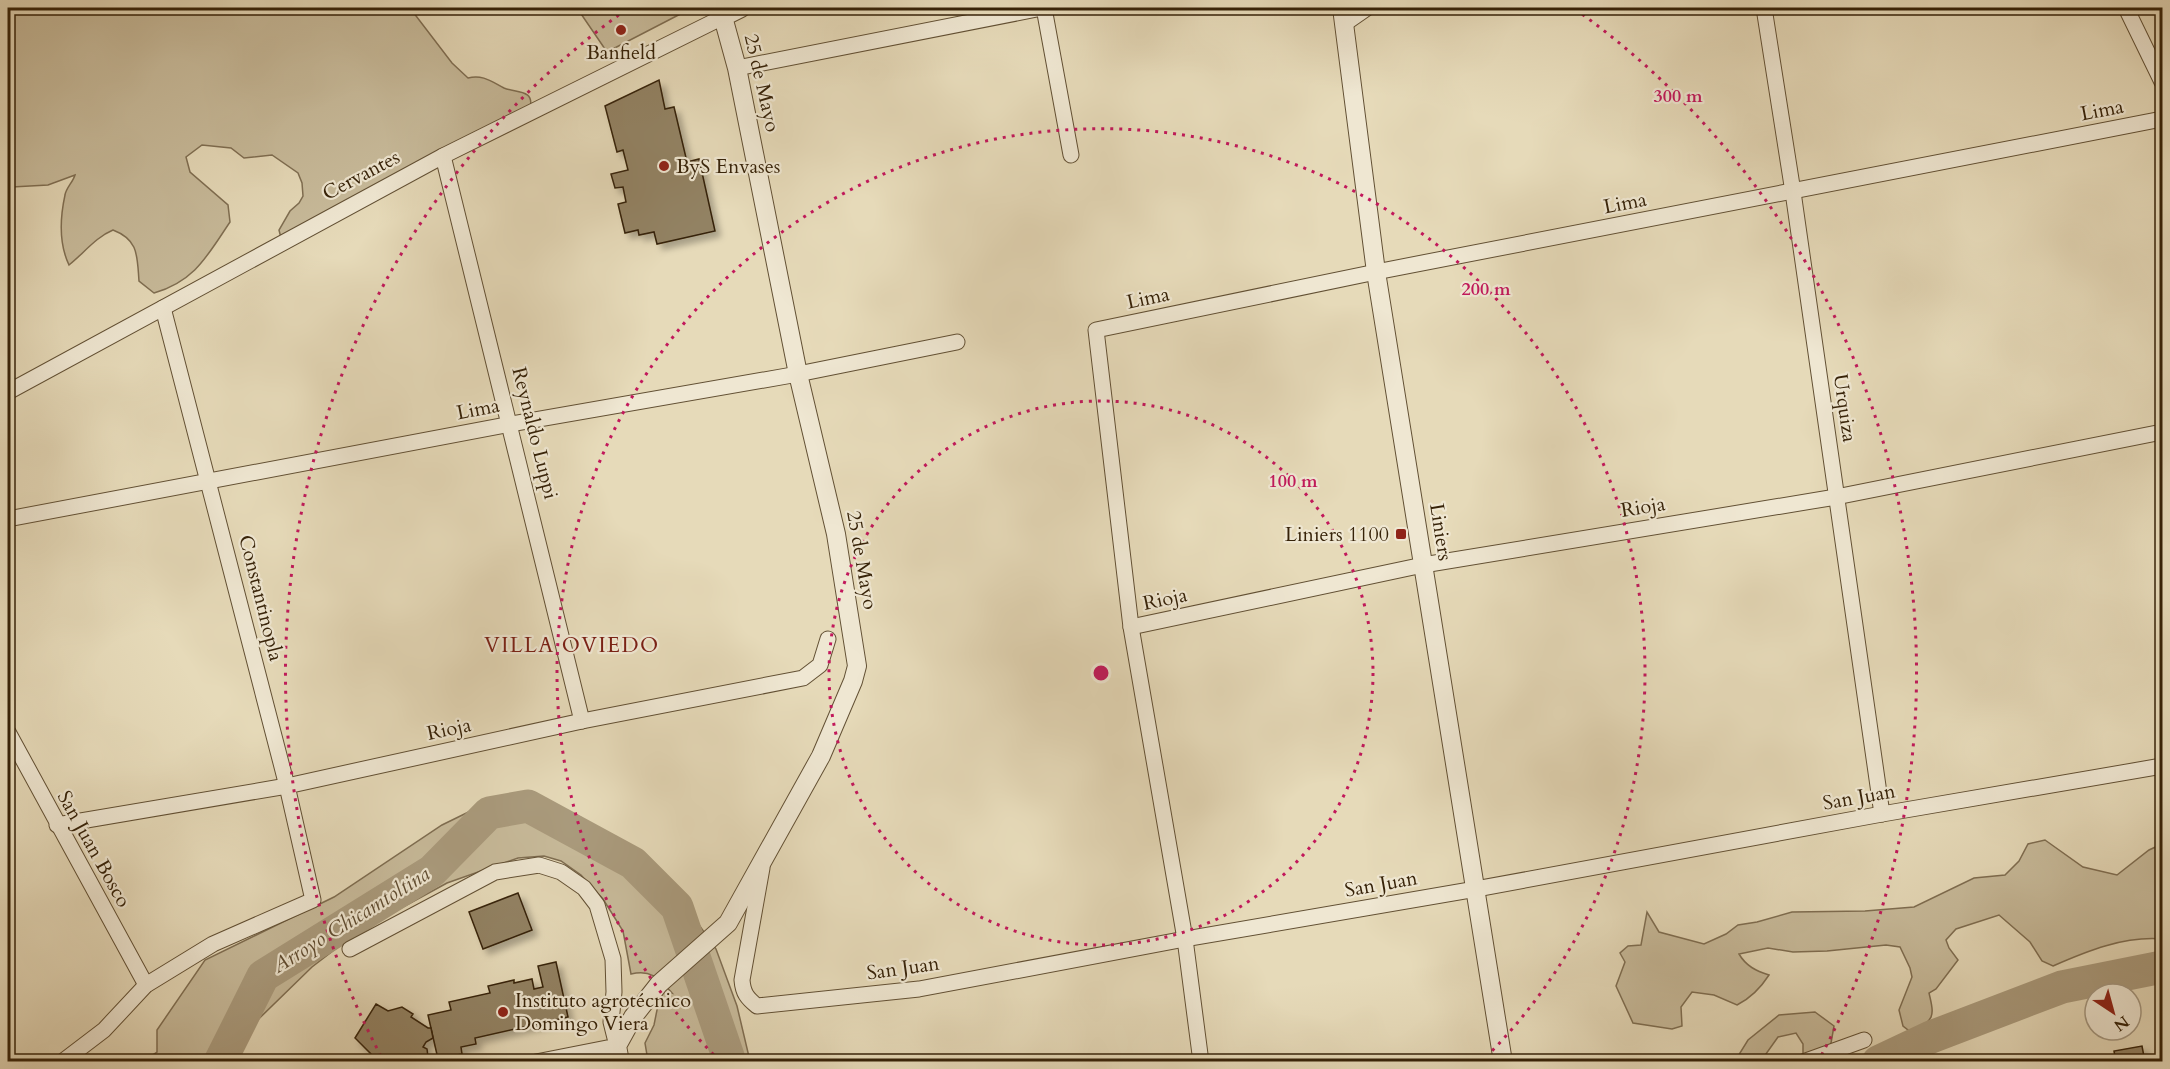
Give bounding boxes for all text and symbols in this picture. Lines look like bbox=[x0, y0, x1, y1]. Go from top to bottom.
marker: Banfield bbox=[614, 23, 628, 37]
street label: 25 de Mayo bbox=[738, 31, 786, 135]
place label: Banfield bbox=[586, 39, 656, 66]
text: 300 m bbox=[1653, 84, 1703, 109]
street label: Lima bbox=[2078, 93, 2126, 127]
street label: Cervantes bbox=[318, 143, 404, 207]
place label: ByS Envases bbox=[676, 153, 780, 180]
marker: ByS Envases bbox=[657, 159, 671, 173]
street label: Lima bbox=[1601, 186, 1649, 220]
text: 200 m bbox=[1461, 277, 1511, 302]
street label: Lima bbox=[1124, 280, 1172, 316]
street label: Reynaldo Luppi bbox=[506, 364, 565, 502]
street label: Urquiza bbox=[1827, 372, 1863, 444]
street label: Lima bbox=[454, 392, 502, 426]
text: 100 m bbox=[1268, 469, 1318, 494]
street label: Rioja bbox=[1619, 490, 1667, 524]
street label: Liniers bbox=[1423, 501, 1459, 563]
street label: 25 de Mayo bbox=[840, 508, 884, 612]
place label: Liniers 1100 bbox=[1285, 521, 1389, 548]
marker: Liniers 1100 bbox=[1394, 527, 1408, 541]
street label: Constantinopla bbox=[232, 532, 290, 664]
street label: Rioja bbox=[1140, 581, 1190, 617]
district label: VILLA OVIEDO bbox=[484, 631, 660, 660]
centre of rings bbox=[1091, 663, 1111, 683]
street label: Rioja bbox=[424, 711, 474, 747]
street label: San Juan bbox=[1821, 777, 1898, 817]
street label: San Juan Bosco bbox=[51, 786, 137, 912]
water label: Arroyo Chicamtoltina bbox=[266, 860, 435, 981]
street label: San Juan bbox=[1343, 864, 1420, 904]
street label: San Juan bbox=[865, 949, 942, 986]
north arrow bbox=[2083, 982, 2143, 1042]
place label: Instituto agrotécnico Domingo Viera bbox=[515, 987, 691, 1037]
marker: Instituto agrotécnico Domingo Viera bbox=[496, 1005, 510, 1019]
text: N bbox=[2109, 1010, 2133, 1036]

